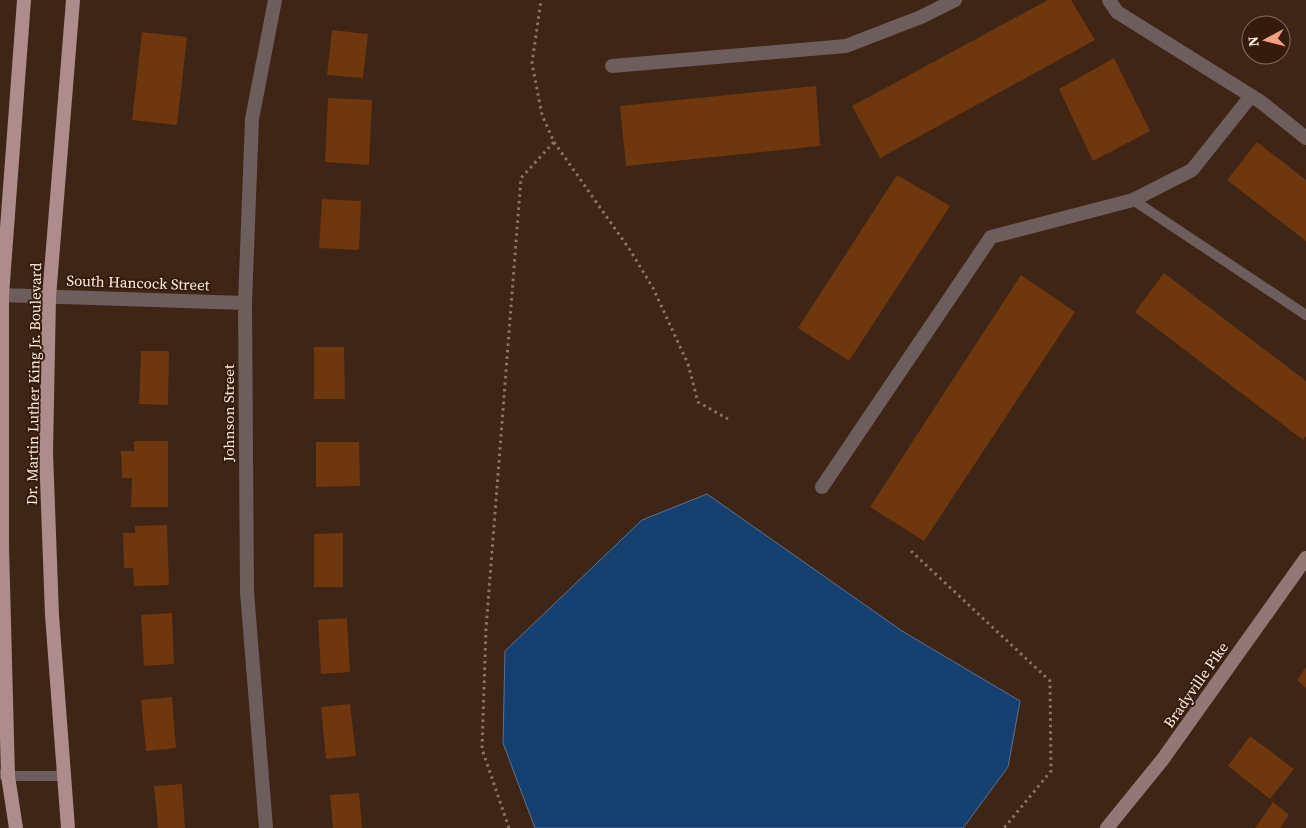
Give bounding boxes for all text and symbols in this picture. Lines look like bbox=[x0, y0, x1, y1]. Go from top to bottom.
north arrow bbox=[1241, 15, 1291, 65]
text: N bbox=[1243, 35, 1264, 48]
street label: Dr. Martin Luther King Jr. Boulevard bbox=[21, 262, 46, 505]
street label: South Hancock Street bbox=[66, 270, 210, 295]
street label: Johnson Street bbox=[218, 364, 239, 463]
street label: Bradyville Pike bbox=[1158, 637, 1233, 732]

